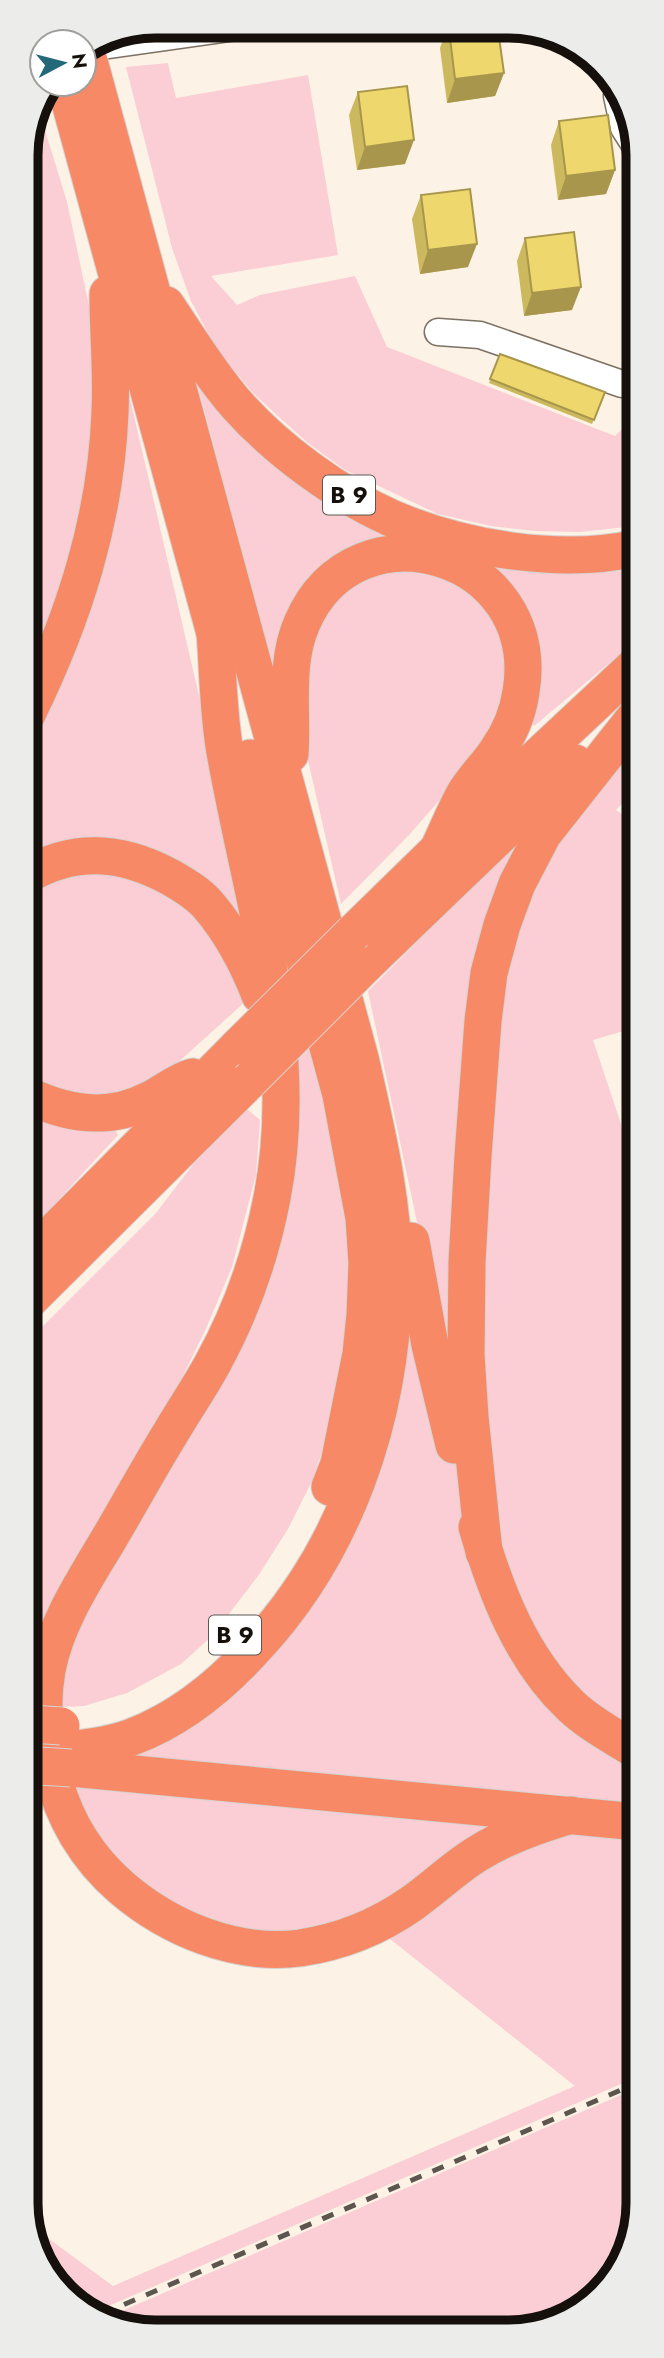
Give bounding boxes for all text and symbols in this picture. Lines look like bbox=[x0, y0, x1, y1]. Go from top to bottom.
north arrow bbox=[28, 28, 98, 98]
text: N bbox=[65, 52, 94, 70]
road number: B 9 bbox=[323, 475, 375, 514]
road number: B 9 bbox=[209, 1616, 261, 1654]

